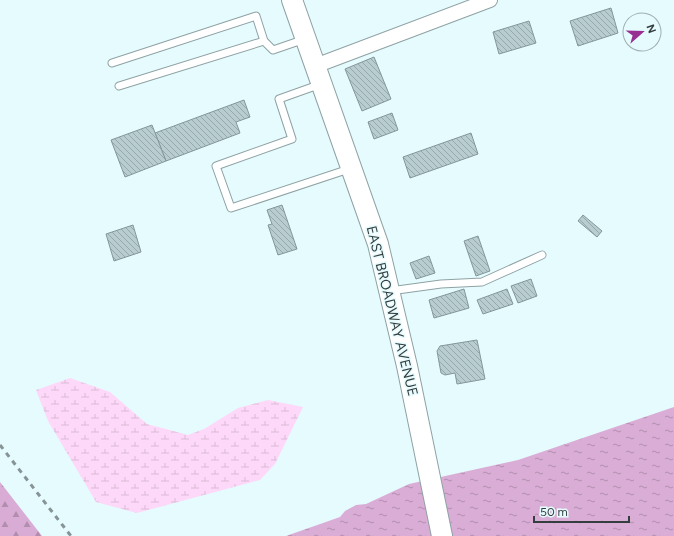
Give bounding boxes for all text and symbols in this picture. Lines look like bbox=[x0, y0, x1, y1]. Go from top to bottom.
north arrow bbox=[622, 12, 662, 52]
text: N bbox=[643, 23, 658, 35]
street label: EAST BROADWAY AVENUE bbox=[363, 224, 421, 398]
scale bar bbox=[534, 498, 629, 524]
text: 50 m bbox=[540, 505, 568, 519]

